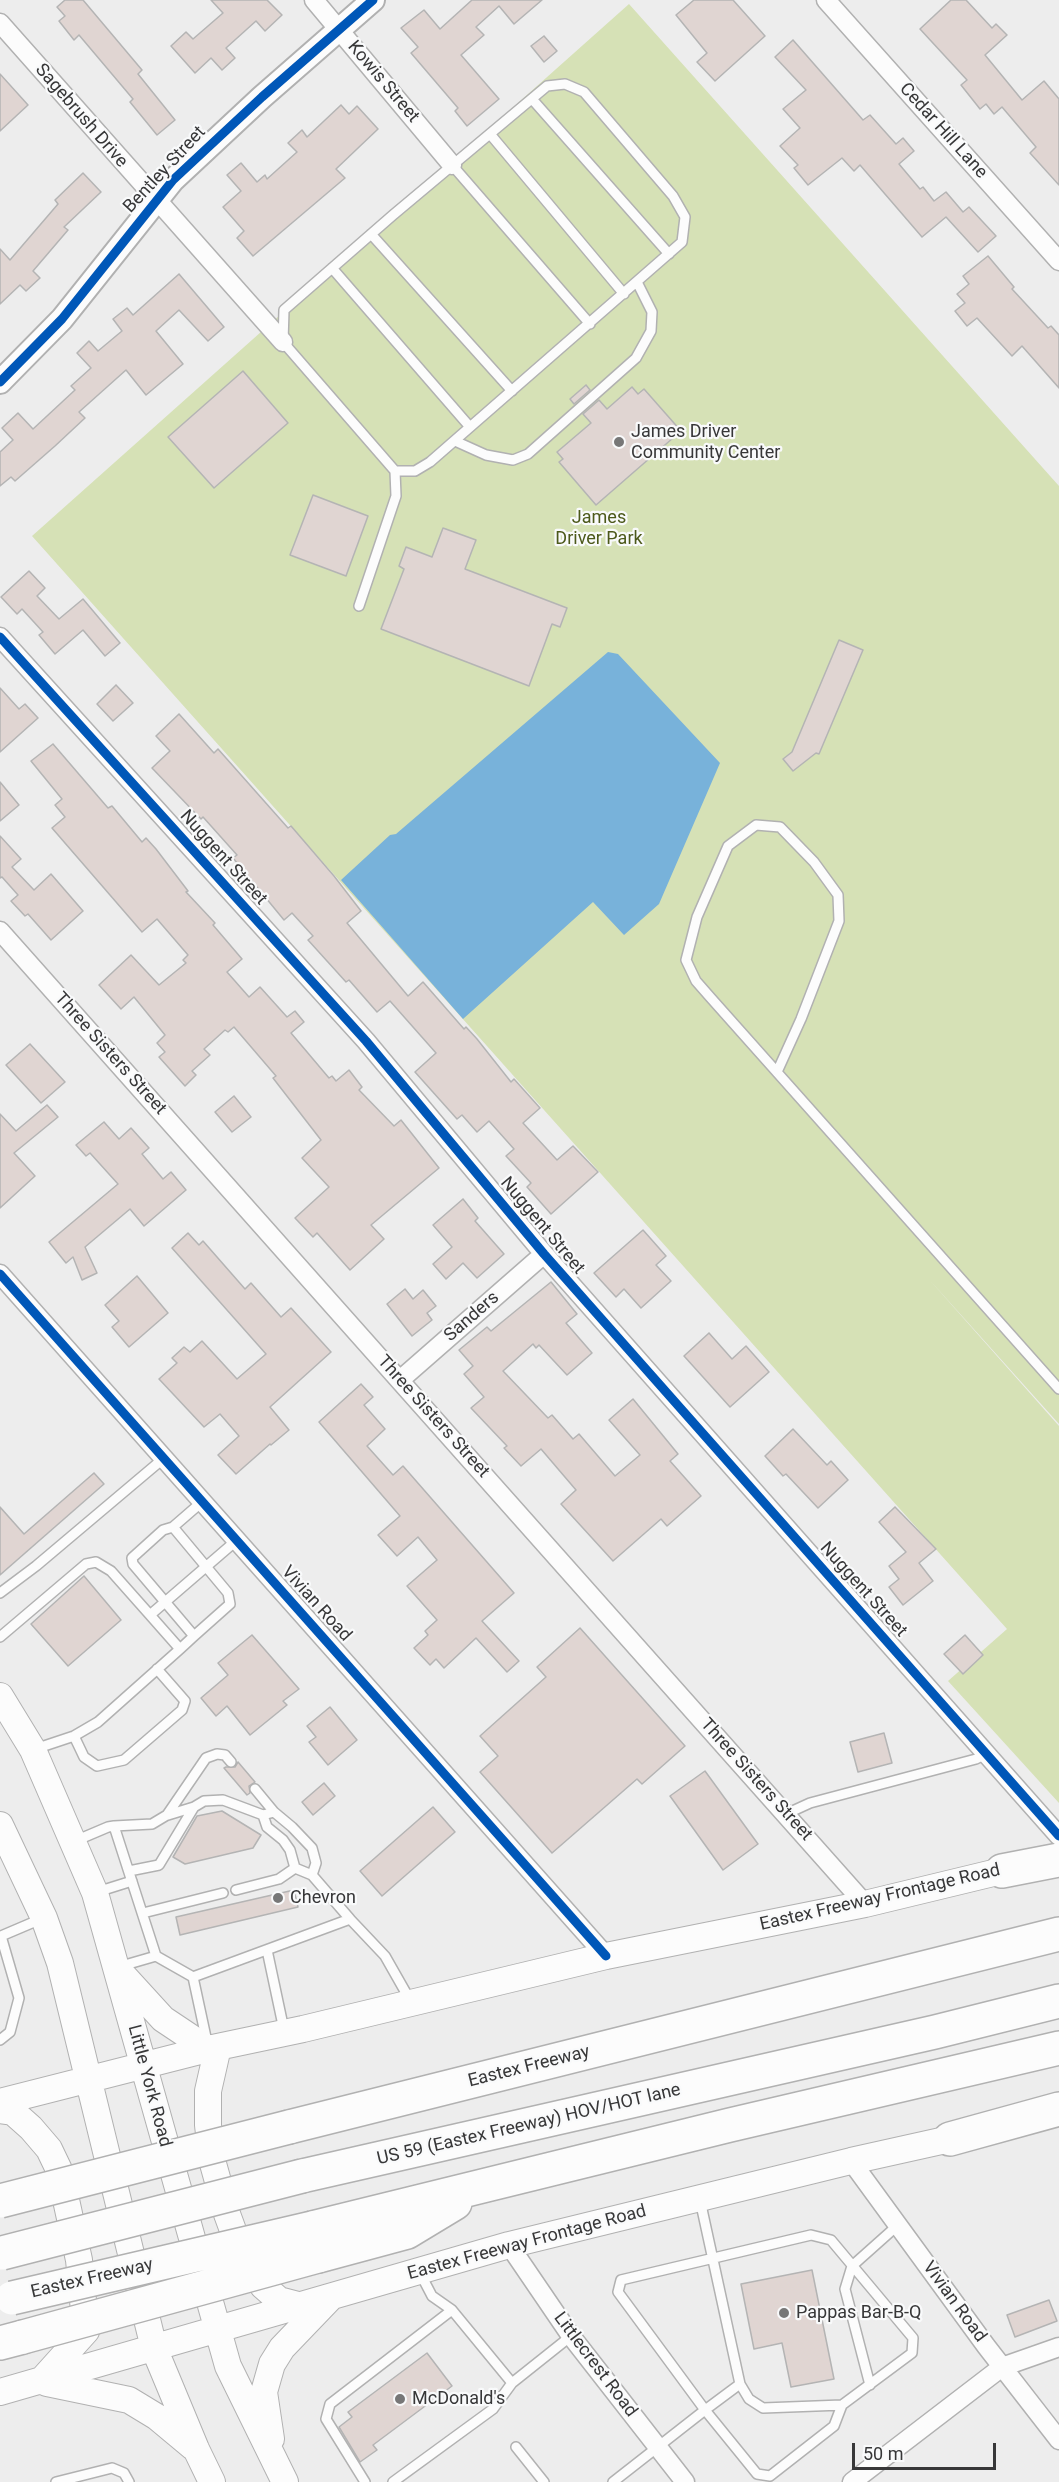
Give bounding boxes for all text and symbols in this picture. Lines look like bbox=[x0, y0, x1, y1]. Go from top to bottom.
street label: Kowis Street bbox=[342, 37, 424, 127]
street label: Sagebrush Drive bbox=[30, 60, 132, 172]
street label: Cedar Hill Lane bbox=[894, 79, 992, 183]
street label: Bentley Street bbox=[119, 122, 211, 218]
place label: James Driver Community Center bbox=[631, 421, 780, 464]
marker: James Driver Community Center bbox=[612, 435, 626, 449]
park label: James Driver Park bbox=[555, 507, 643, 550]
street label: Nuggent Street bbox=[175, 806, 271, 910]
street label: Three Sisters Street bbox=[49, 988, 171, 1120]
street label: Nuggent Street bbox=[495, 1173, 589, 1279]
street label: Sanders bbox=[440, 1287, 504, 1347]
street label: Three Sisters Street bbox=[372, 1351, 494, 1483]
street label: Nuggent Street bbox=[815, 1538, 911, 1642]
street label: Vivian Road bbox=[276, 1562, 356, 1646]
street label: Three Sisters Street bbox=[695, 1714, 817, 1846]
street label: Eastex Freeway Frontage Road bbox=[758, 1860, 1002, 1936]
place label: Chevron bbox=[290, 1887, 356, 1909]
marker: Chevron bbox=[271, 1891, 285, 1905]
street label: Little York Road bbox=[122, 2022, 176, 2150]
street label: Eastex Freeway bbox=[466, 2041, 592, 2093]
street label: US 59 (Eastex Freeway) HOV/HOT lane bbox=[375, 2080, 683, 2170]
street label: Eastex Freeway Frontage Road bbox=[405, 2201, 649, 2285]
street label: Eastex Freeway bbox=[29, 2254, 155, 2304]
street label: Vivian Road bbox=[918, 2257, 990, 2347]
place label: Pappas Bar-B-Q bbox=[796, 2302, 921, 2324]
marker: Pappas Bar-B-Q bbox=[777, 2306, 791, 2320]
street label: Littlecrest Road bbox=[549, 2308, 641, 2422]
place label: McDonald's bbox=[412, 2388, 505, 2410]
marker: McDonald's bbox=[393, 2392, 407, 2406]
scale bar bbox=[855, 2431, 999, 2469]
text: 50 m bbox=[863, 2443, 903, 2464]

